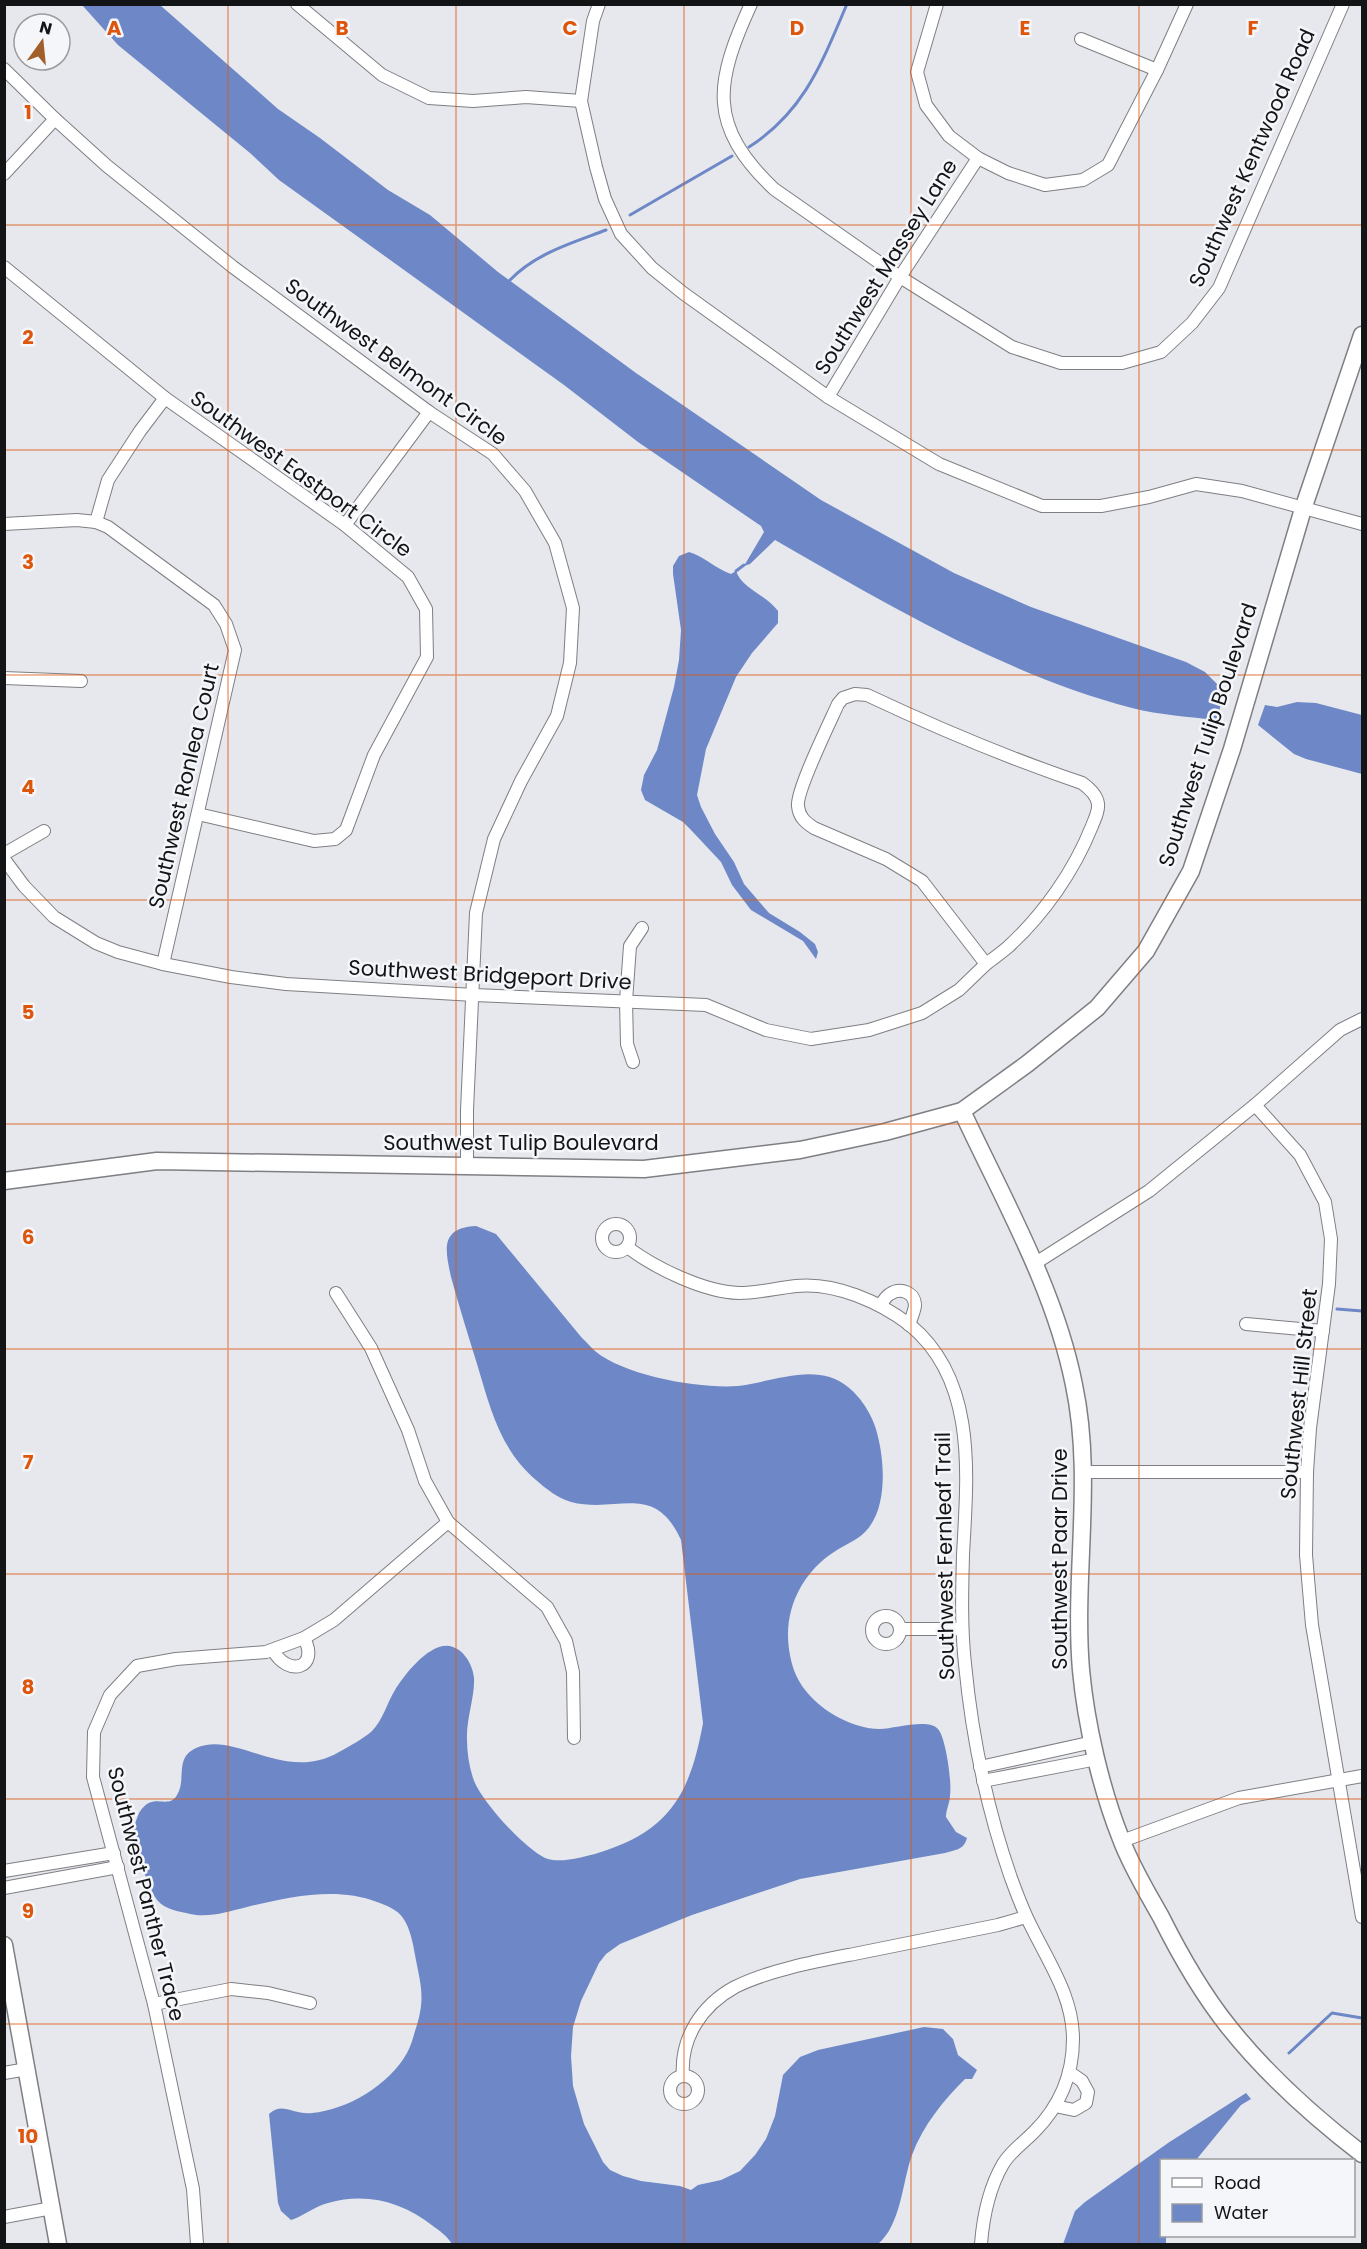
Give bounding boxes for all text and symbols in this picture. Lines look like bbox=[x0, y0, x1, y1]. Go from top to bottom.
north arrow bbox=[12, 12, 72, 72]
text: A bbox=[107, 14, 122, 42]
text: B bbox=[335, 14, 349, 42]
text: C bbox=[562, 14, 578, 42]
text: D bbox=[790, 14, 804, 42]
text: E bbox=[1020, 14, 1030, 42]
text: F bbox=[1248, 14, 1259, 42]
text: N bbox=[37, 15, 55, 41]
street label: Southwest Kentwood Road bbox=[1181, 24, 1322, 292]
text: 1 bbox=[24, 98, 32, 126]
street label: Southwest Massey Lane bbox=[807, 153, 964, 380]
street label: Southwest Belmont Circle bbox=[279, 271, 513, 452]
text: 2 bbox=[22, 323, 34, 351]
street label: Southwest Eastport Circle bbox=[185, 383, 418, 564]
text: 3 bbox=[22, 548, 34, 576]
street label: Southwest Tulip Boulevard bbox=[1151, 599, 1264, 870]
street label: Southwest Ronlea Court bbox=[141, 660, 226, 911]
text: 4 bbox=[21, 773, 35, 801]
street label: Southwest Bridgeport Drive bbox=[348, 953, 632, 996]
text: 5 bbox=[22, 998, 35, 1026]
street label: Southwest Tulip Boulevard bbox=[383, 1128, 659, 1157]
text: 6 bbox=[22, 1223, 34, 1251]
street label: Southwest Hill Street bbox=[1273, 1287, 1324, 1501]
street label: Southwest Fernleaf Trail bbox=[928, 1432, 961, 1680]
text: 7 bbox=[23, 1448, 34, 1476]
street label: Southwest Paar Drive bbox=[1045, 1448, 1074, 1670]
text: 8 bbox=[22, 1673, 34, 1701]
street label: Southwest Panther Trace bbox=[101, 1764, 192, 2024]
text: 9 bbox=[22, 1897, 34, 1925]
text: 10 bbox=[18, 2122, 38, 2150]
legend bbox=[1160, 2159, 1355, 2237]
text: Road bbox=[1214, 2170, 1261, 2195]
text: Water bbox=[1214, 2200, 1268, 2225]

